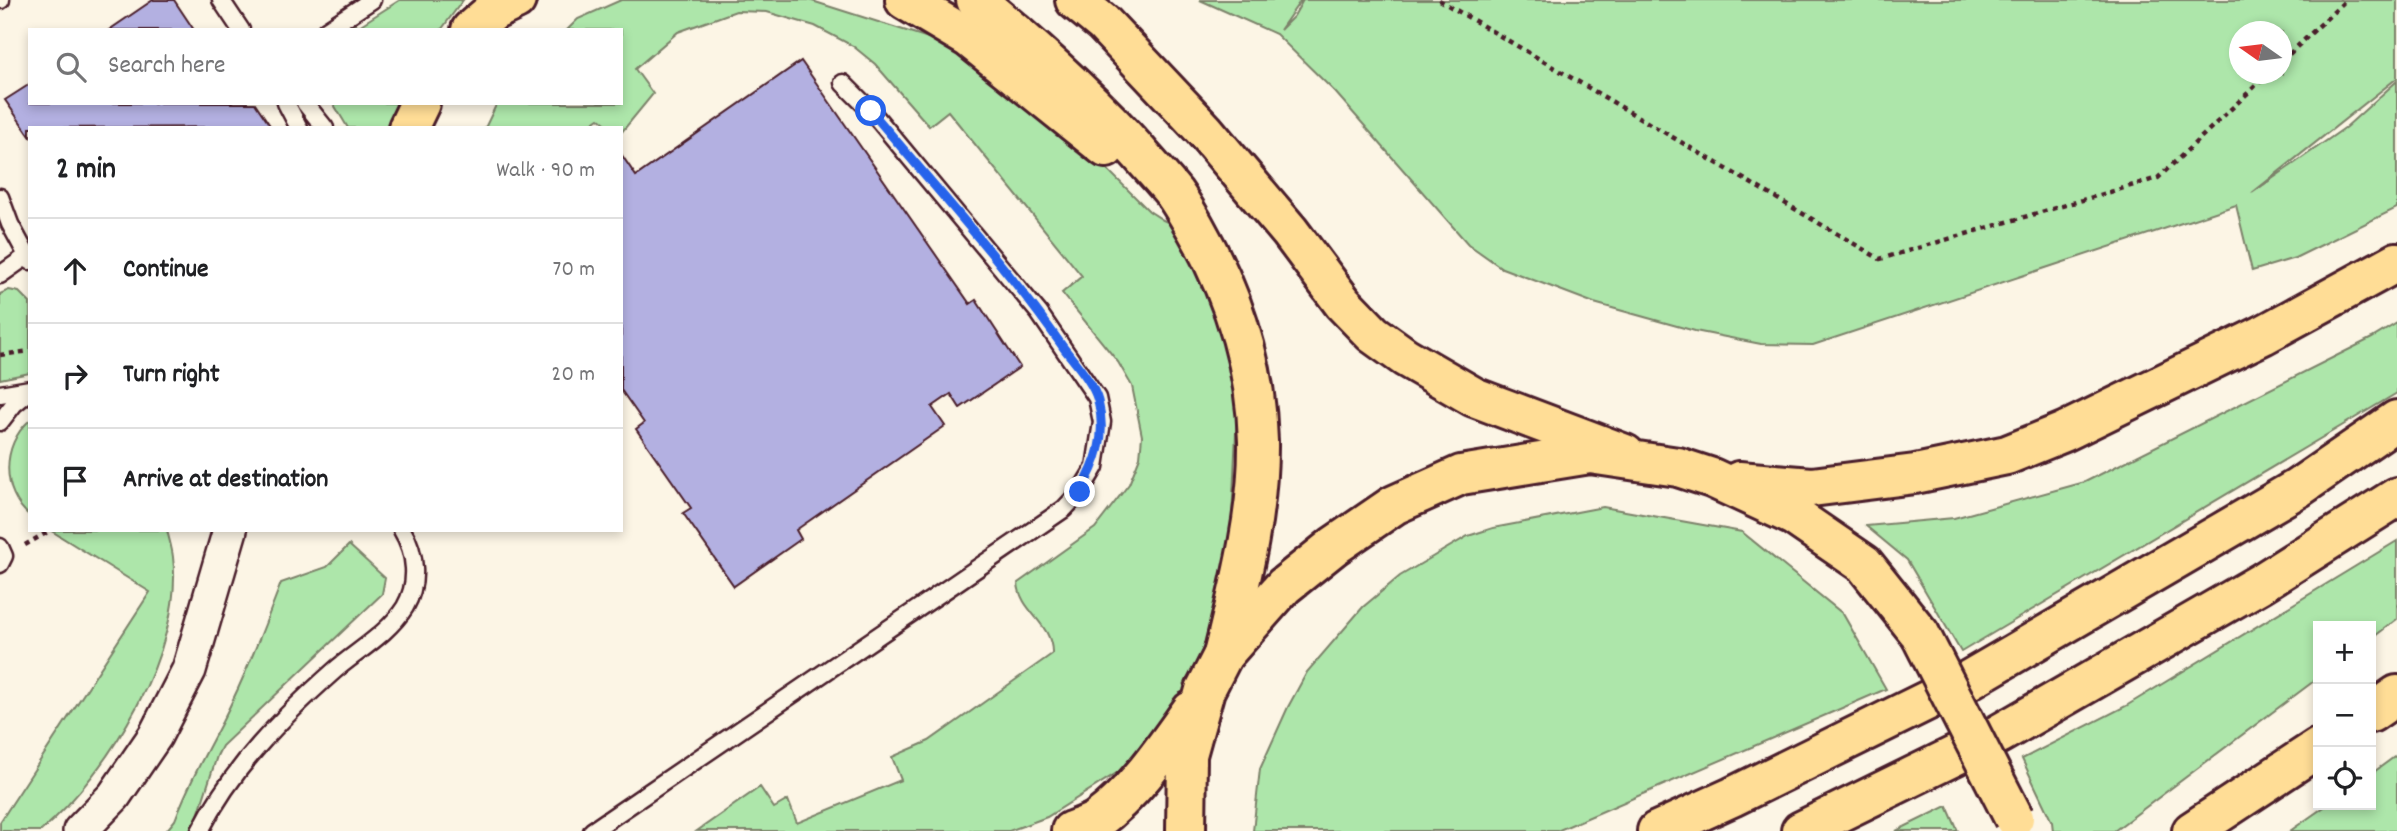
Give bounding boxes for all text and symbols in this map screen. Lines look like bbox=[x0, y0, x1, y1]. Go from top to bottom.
north arrow bbox=[2229, 21, 2292, 84]
search box bbox=[28, 28, 623, 105]
icon: search bbox=[52, 48, 90, 86]
text: Search here bbox=[108, 48, 226, 85]
route start bbox=[855, 95, 886, 126]
text: 2 min bbox=[56, 150, 116, 193]
text: Walk · 90 m bbox=[496, 155, 595, 188]
icon: ahead bbox=[56, 252, 94, 290]
text: Continue bbox=[123, 252, 208, 289]
text: 70 m bbox=[553, 254, 595, 287]
icon: right bbox=[56, 357, 94, 395]
text: Turn right bbox=[123, 357, 220, 394]
text: 20 m bbox=[551, 359, 595, 392]
icon: arrive bbox=[56, 462, 94, 500]
text: Arrive at destination bbox=[123, 462, 328, 499]
route end bbox=[1064, 476, 1095, 507]
map controls bbox=[2313, 621, 2376, 810]
button: + bbox=[2313, 621, 2376, 684]
button: − bbox=[2313, 684, 2376, 747]
button: locate bbox=[2313, 747, 2376, 810]

